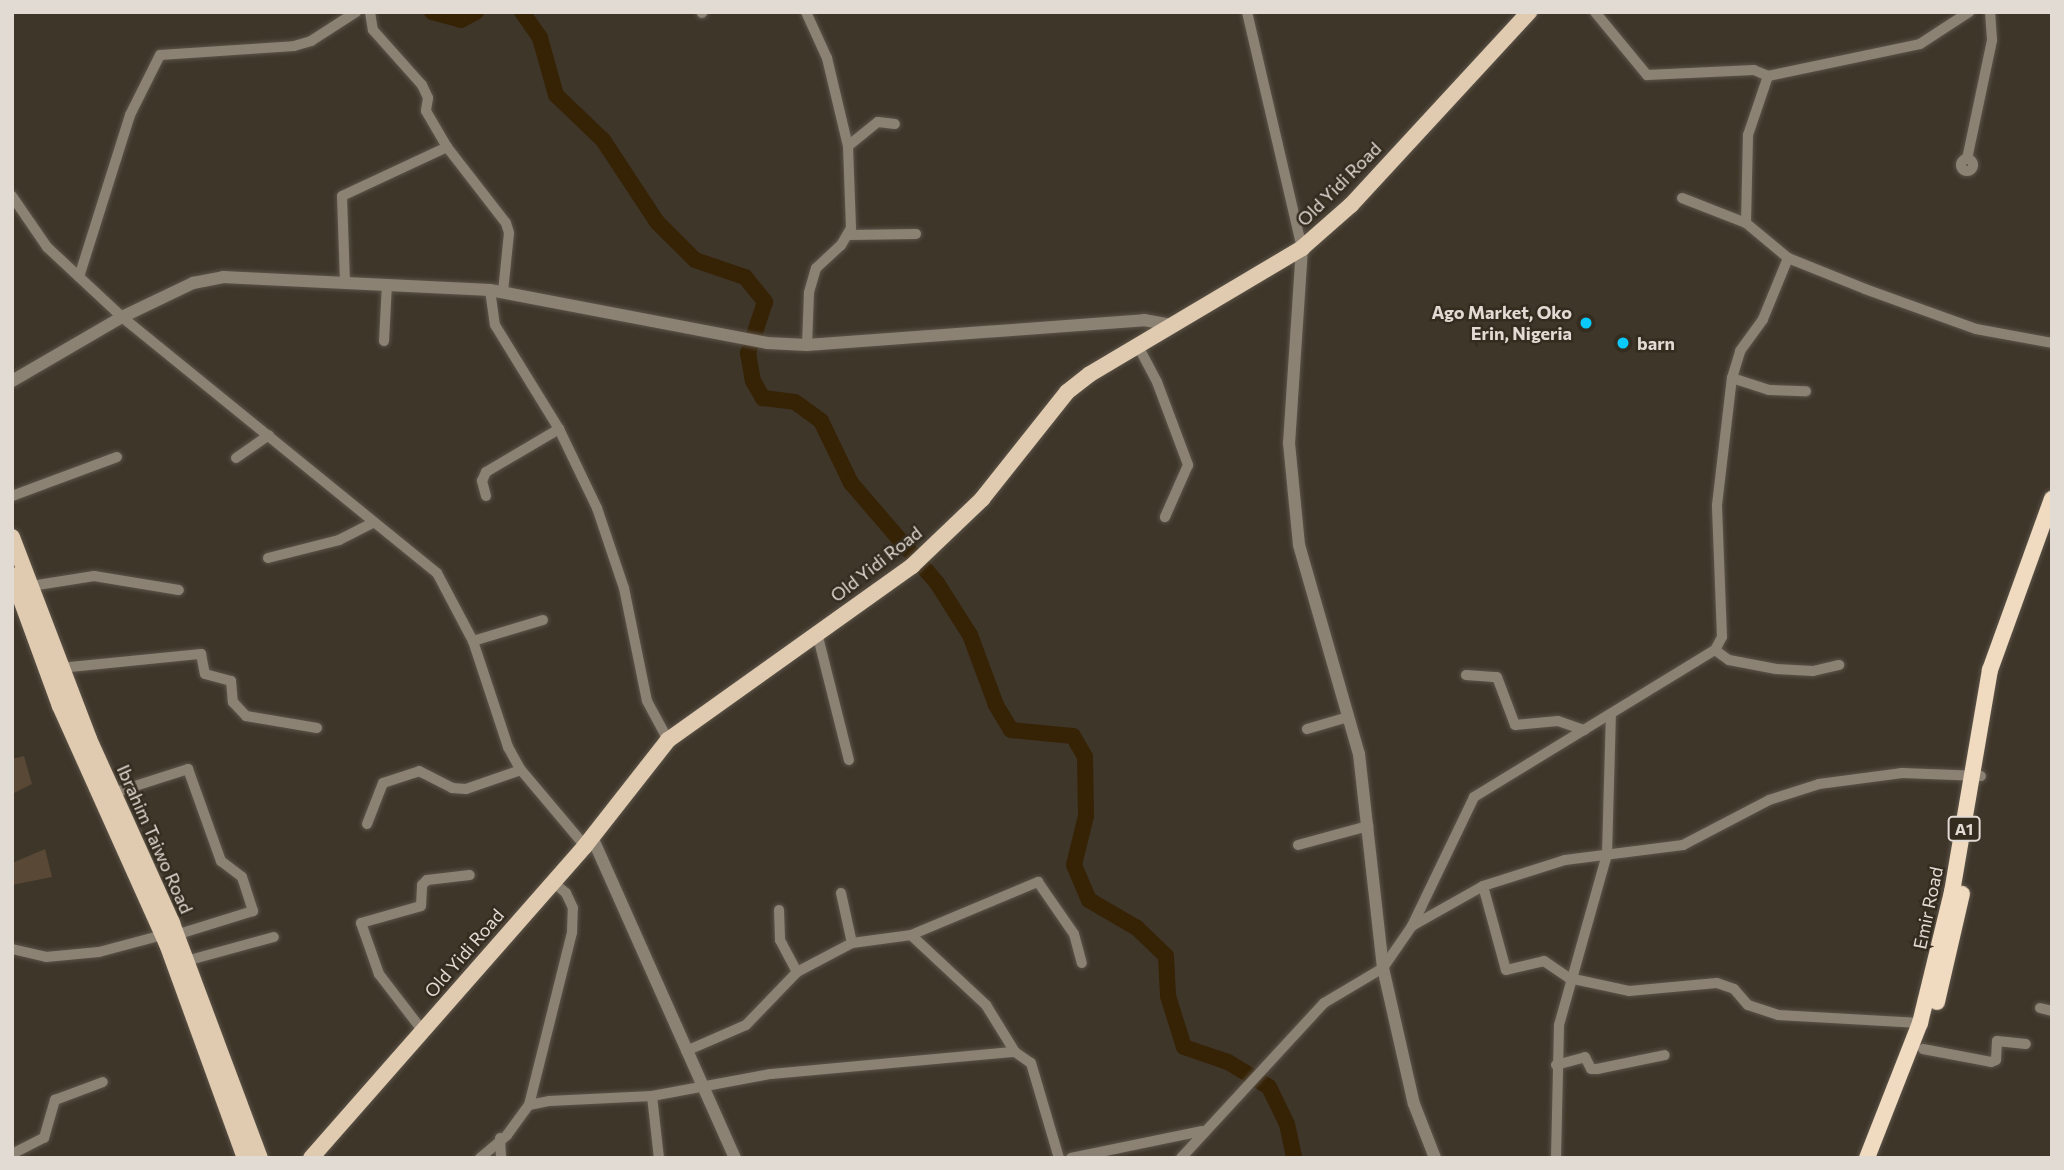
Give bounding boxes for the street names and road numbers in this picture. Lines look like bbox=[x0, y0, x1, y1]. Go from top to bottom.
street label: Old Yidi Road bbox=[1292, 137, 1386, 231]
street label: Old Yidi Road bbox=[826, 522, 926, 606]
street label: Ibrahim Taiwo Road bbox=[112, 761, 198, 917]
road number: A1 bbox=[1946, 816, 1982, 842]
street label: Emir Road bbox=[1909, 865, 1947, 951]
street label: Old Yidi Road bbox=[420, 904, 508, 1002]

